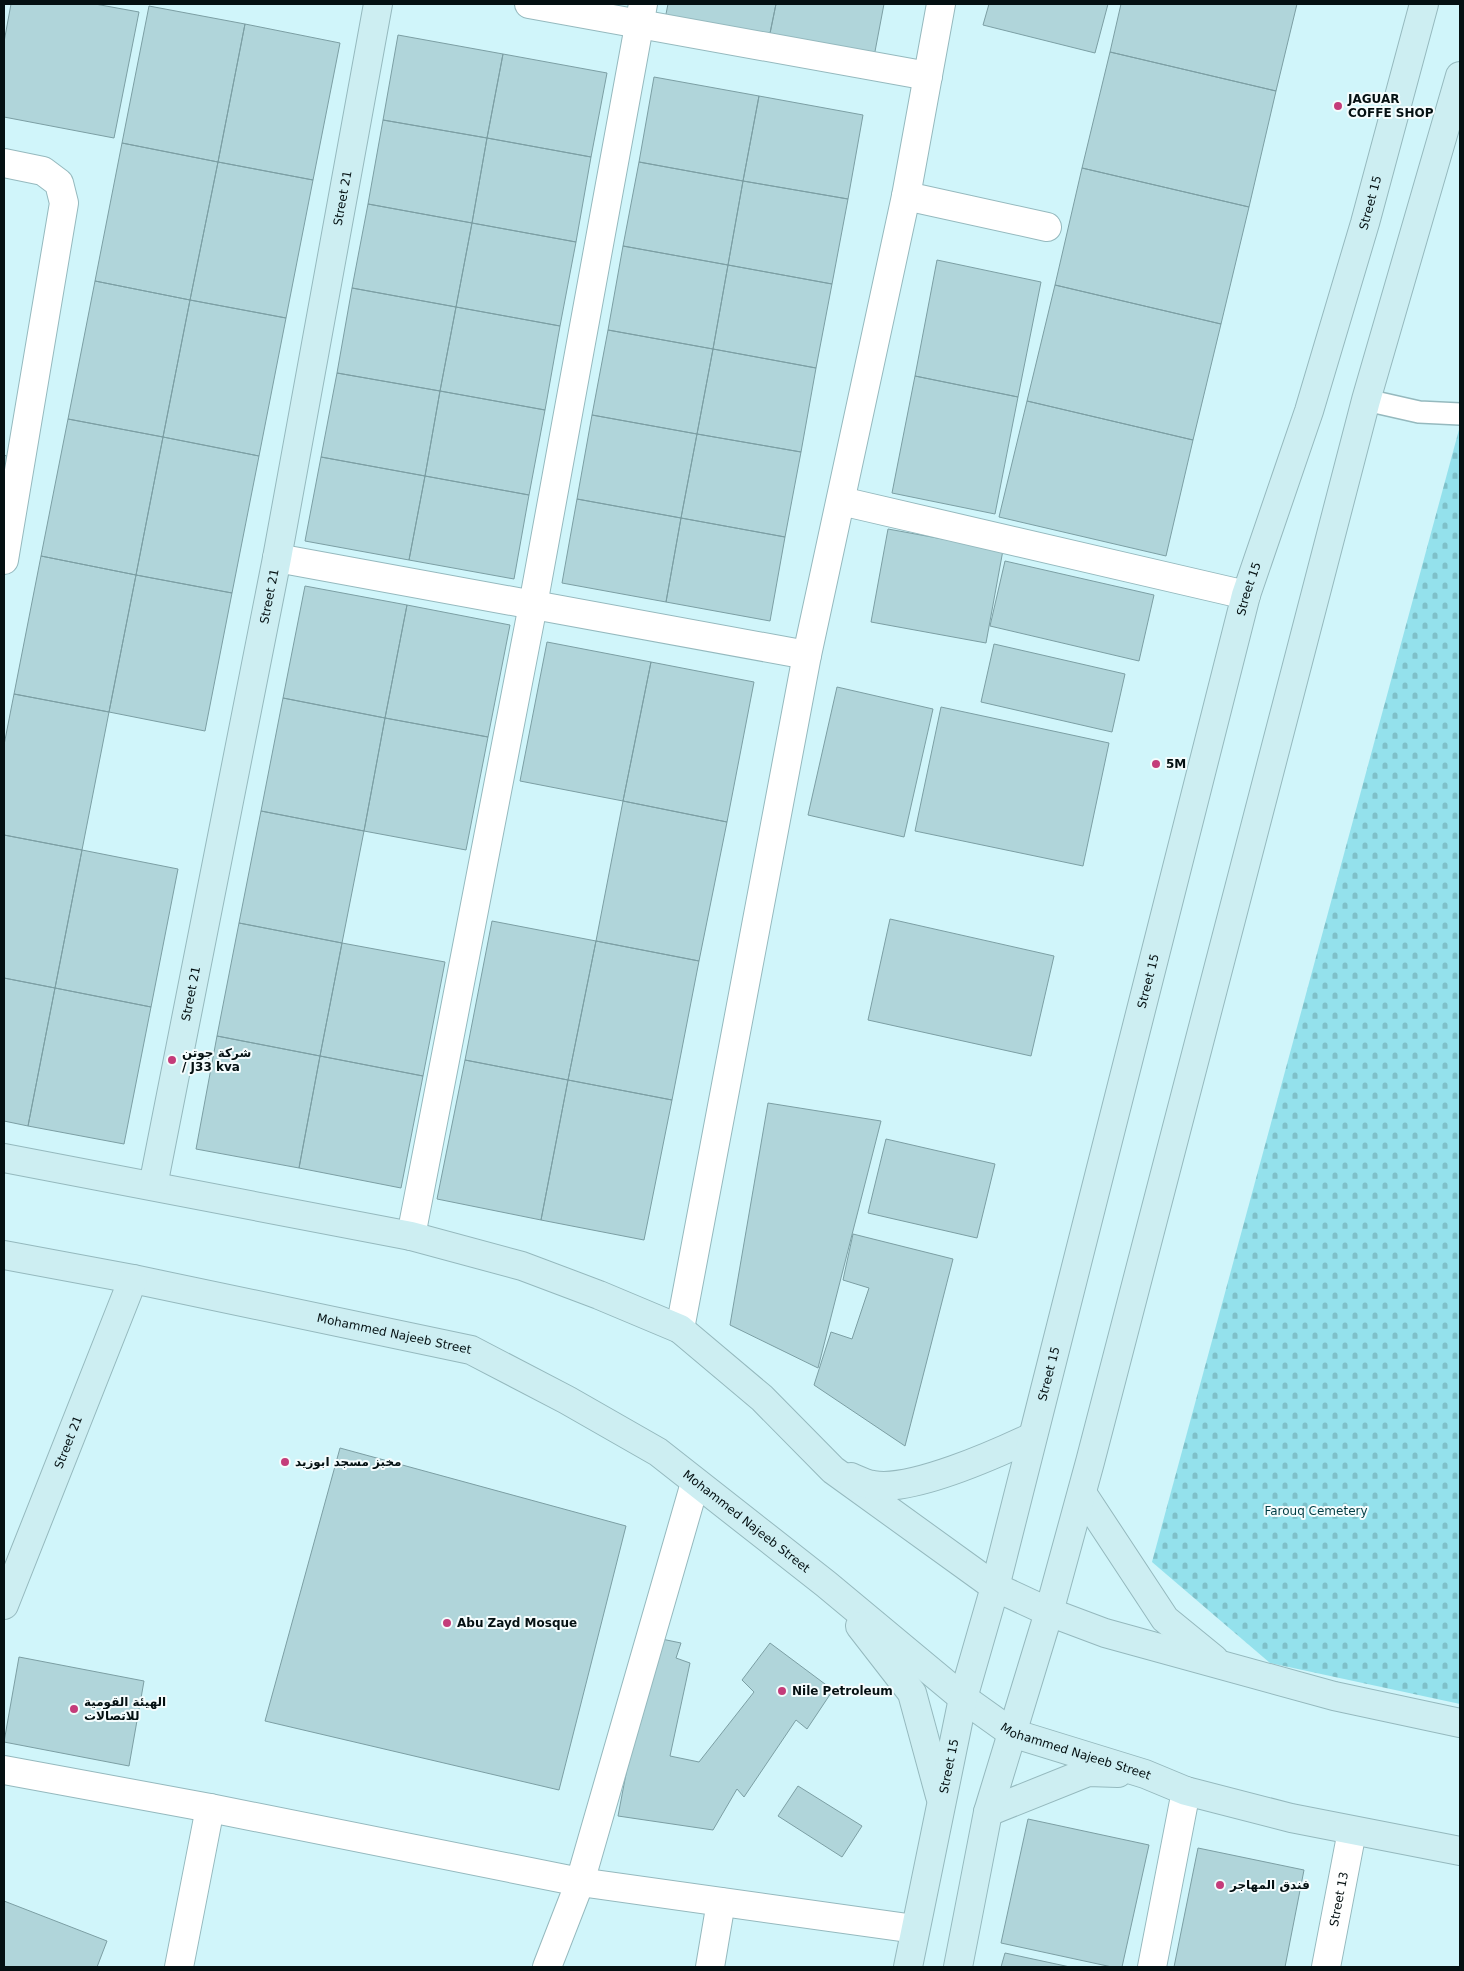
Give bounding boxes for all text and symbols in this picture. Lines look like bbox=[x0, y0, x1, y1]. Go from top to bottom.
place label: JAGUAR COFFE SHOP bbox=[1347, 92, 1434, 120]
marker: JAGUAR COFFE SHOP bbox=[1332, 100, 1344, 112]
street label: Street 21 bbox=[331, 169, 354, 227]
street label: Street 15 bbox=[1356, 174, 1384, 232]
street label: Street 15 bbox=[1234, 560, 1264, 617]
street label: Street 21 bbox=[257, 568, 282, 625]
place label: 5M bbox=[1166, 757, 1186, 771]
marker: 5M bbox=[1150, 758, 1162, 770]
street label: Street 15 bbox=[1135, 952, 1162, 1010]
street label: Street 21 bbox=[179, 965, 203, 1022]
place label: شركة جوتن / J33 kva bbox=[182, 1046, 251, 1074]
marker: شركة جوتن / J33 kva bbox=[166, 1054, 178, 1066]
street label: Mohammed Najeeb Street bbox=[316, 1311, 473, 1357]
street label: Street 15 bbox=[1035, 1345, 1063, 1402]
street label: Street 21 bbox=[52, 1414, 85, 1471]
place label: مخبز مسجد ابوزيد bbox=[295, 1455, 402, 1470]
marker: مخبز مسجد ابوزيد bbox=[279, 1456, 291, 1468]
street label: Mohammed Najeeb Street bbox=[680, 1467, 813, 1576]
park label: Farouq Cemetery bbox=[1264, 1504, 1368, 1518]
place label: Abu Zayd Mosque bbox=[457, 1616, 577, 1630]
marker: Abu Zayd Mosque bbox=[441, 1617, 453, 1629]
place label: Nile Petroleum bbox=[792, 1684, 893, 1698]
marker: Nile Petroleum bbox=[776, 1685, 788, 1697]
place label: الهيئة القومية للاتصالات bbox=[84, 1695, 166, 1723]
marker: الهيئة القومية للاتصالات bbox=[68, 1703, 80, 1715]
street label: Mohammed Najeeb Street bbox=[998, 1720, 1153, 1783]
street label: Street 15 bbox=[937, 1738, 961, 1795]
street label: Street 13 bbox=[1327, 1871, 1351, 1928]
place label: فندق المهاجر bbox=[1229, 1878, 1310, 1892]
marker: فندق المهاجر bbox=[1214, 1879, 1226, 1891]

